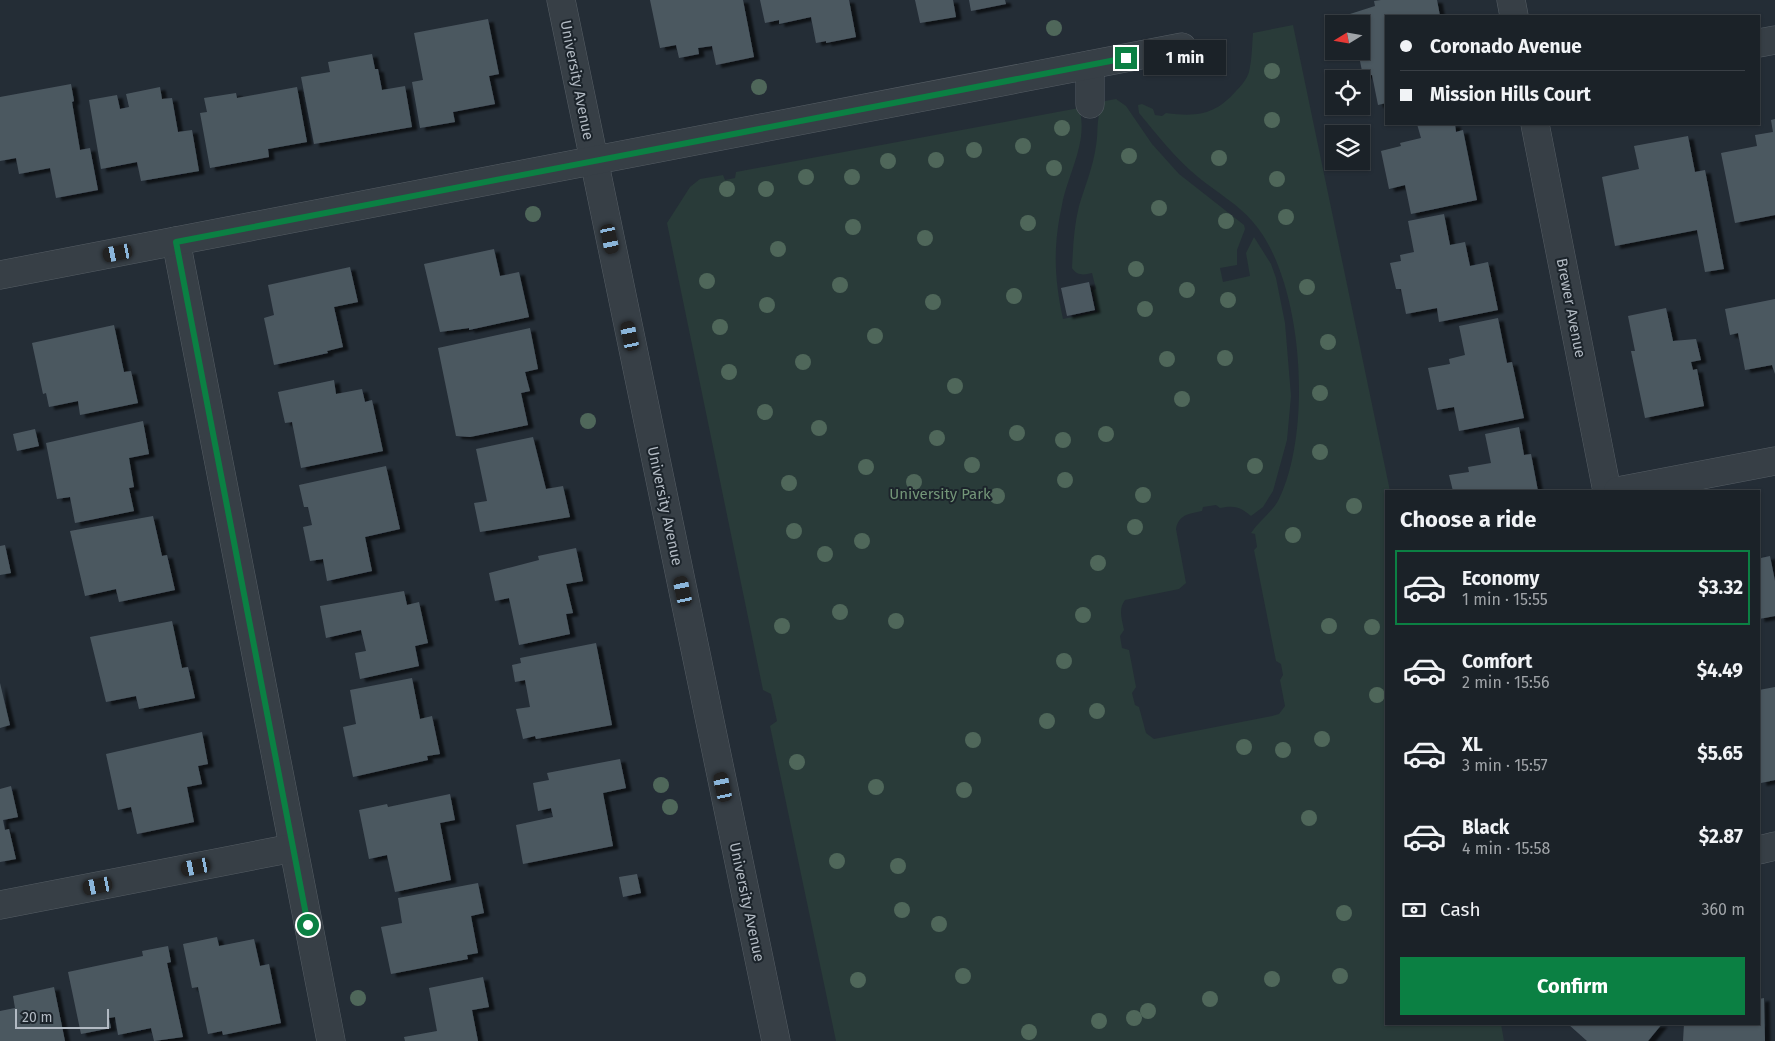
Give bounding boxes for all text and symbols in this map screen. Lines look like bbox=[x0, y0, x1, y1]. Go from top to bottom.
north arrow bbox=[1325, 15, 1370, 60]
map controls bbox=[1325, 15, 1370, 170]
street label: University Avenue bbox=[557, 19, 597, 141]
text: Coronado Avenue bbox=[1430, 35, 1582, 58]
callout: 1 min bbox=[1144, 40, 1226, 76]
route end bbox=[1115, 47, 1137, 69]
text: 1 min bbox=[1166, 48, 1204, 67]
button: locate bbox=[1325, 70, 1370, 115]
text: Mission Hills Court bbox=[1430, 83, 1591, 106]
button: layers bbox=[1325, 125, 1370, 170]
car bbox=[599, 223, 620, 255]
car bbox=[101, 243, 134, 263]
street label: Brewer Avenue bbox=[1553, 257, 1589, 359]
car bbox=[619, 320, 640, 352]
street label: University Avenue bbox=[644, 445, 686, 567]
park label: University Park bbox=[889, 485, 991, 503]
text: Choose a ride bbox=[1400, 506, 1536, 533]
icon: car bbox=[1402, 565, 1447, 610]
text: Economy bbox=[1462, 567, 1539, 590]
car bbox=[672, 575, 693, 607]
text: $3.32 bbox=[1698, 576, 1743, 599]
text: 1 min · 15:55 bbox=[1462, 590, 1548, 609]
icon: car bbox=[1402, 648, 1447, 693]
text: Comfort bbox=[1462, 650, 1532, 673]
text: $4.49 bbox=[1697, 659, 1743, 682]
text: 2 min · 15:56 bbox=[1462, 673, 1549, 692]
icon: car bbox=[1402, 731, 1447, 776]
text: XL bbox=[1462, 733, 1483, 756]
text: $5.65 bbox=[1697, 742, 1743, 765]
text: 3 min · 15:57 bbox=[1462, 756, 1548, 775]
car bbox=[712, 771, 733, 803]
icon: car bbox=[1402, 814, 1447, 859]
text: Black bbox=[1462, 816, 1509, 839]
text: $2.87 bbox=[1699, 825, 1743, 848]
text: 4 min · 15:58 bbox=[1462, 839, 1550, 858]
street label: University Avenue bbox=[726, 841, 768, 963]
car bbox=[179, 857, 212, 877]
car bbox=[81, 876, 114, 896]
icon: cash bbox=[1400, 896, 1428, 924]
text: Cash bbox=[1440, 898, 1481, 921]
text: 360 m bbox=[1702, 900, 1745, 919]
route start bbox=[297, 914, 319, 936]
button: Confirm bbox=[1400, 957, 1745, 1015]
scale bar bbox=[15, 1006, 109, 1029]
text: 20 m bbox=[22, 1009, 52, 1026]

